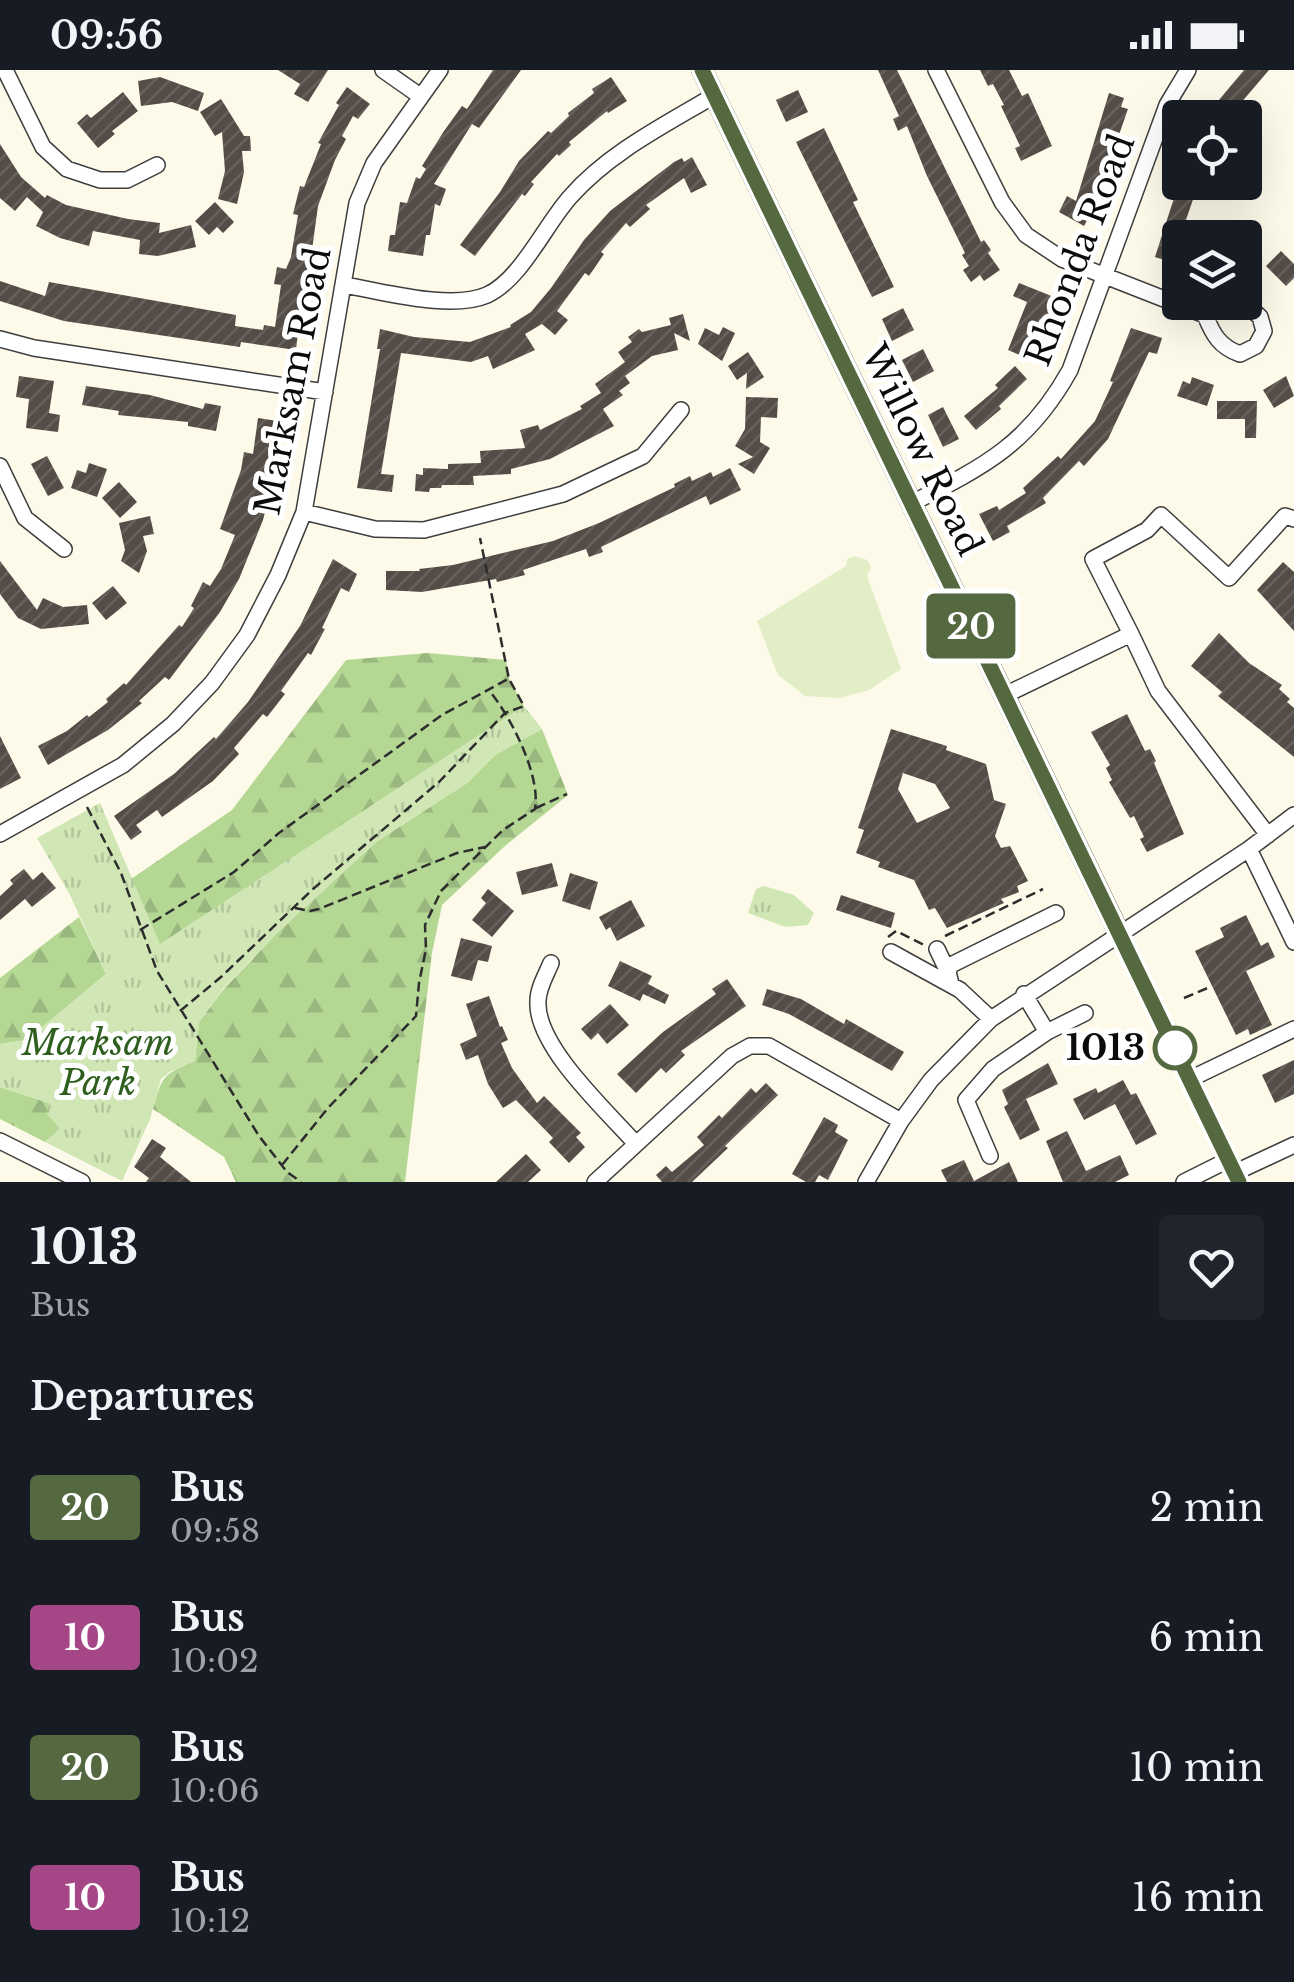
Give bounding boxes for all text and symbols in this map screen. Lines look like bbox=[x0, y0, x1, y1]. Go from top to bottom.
text: 09:56 bbox=[50, 12, 163, 59]
map controls bbox=[1162, 100, 1262, 320]
button: locate bbox=[1162, 100, 1262, 200]
street label: Rhonda Road bbox=[1016, 128, 1143, 372]
button: layers bbox=[1162, 220, 1262, 320]
street label: Marksam Road bbox=[245, 243, 340, 518]
street label: Willow Road bbox=[852, 336, 992, 562]
line badge: 20 bbox=[926, 594, 1016, 658]
text: 20 bbox=[946, 605, 996, 648]
park label: Marksam Park bbox=[21, 1021, 174, 1104]
place label: 1013 bbox=[1066, 1026, 1145, 1069]
marker: 1013 bbox=[1154, 1027, 1196, 1069]
button: heart bbox=[1159, 1215, 1264, 1320]
text: 1013 bbox=[30, 1217, 139, 1277]
text: Bus bbox=[30, 1285, 90, 1325]
text: Departures bbox=[30, 1373, 254, 1420]
text: Bus bbox=[170, 1464, 245, 1511]
text: 2 min bbox=[1150, 1484, 1264, 1531]
text: 20 bbox=[60, 1486, 110, 1529]
text: 09:58 bbox=[170, 1511, 260, 1551]
text: Bus bbox=[170, 1594, 245, 1641]
text: 6 min bbox=[1149, 1614, 1264, 1661]
text: 10 bbox=[64, 1616, 106, 1659]
text: 10:02 bbox=[170, 1641, 259, 1681]
text: Bus bbox=[170, 1724, 245, 1771]
text: 10 min bbox=[1129, 1744, 1264, 1791]
text: 20 bbox=[60, 1746, 110, 1789]
text: 10:06 bbox=[170, 1771, 260, 1811]
text: Bus bbox=[170, 1854, 245, 1901]
text: 16 min bbox=[1132, 1874, 1264, 1921]
text: 10 bbox=[64, 1876, 106, 1919]
text: 10:12 bbox=[170, 1901, 250, 1941]

